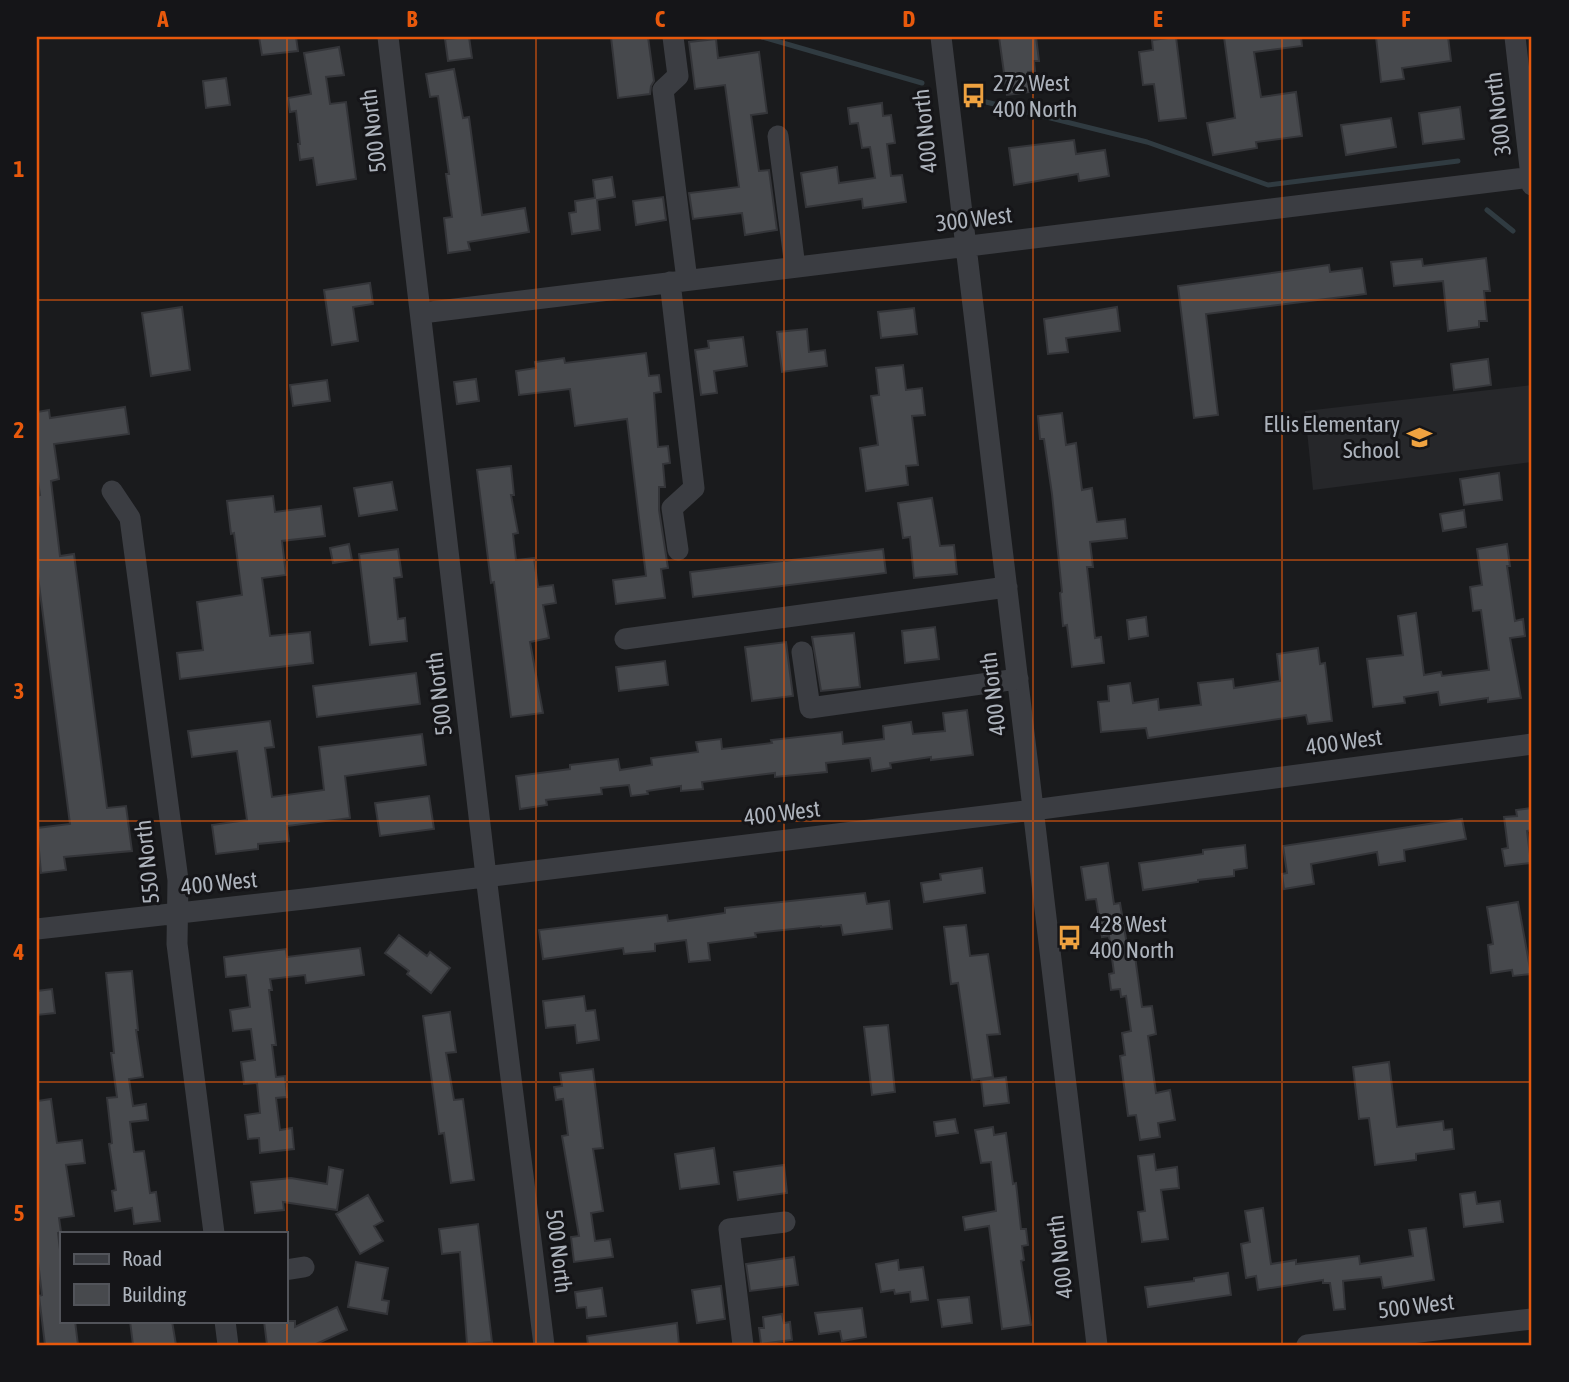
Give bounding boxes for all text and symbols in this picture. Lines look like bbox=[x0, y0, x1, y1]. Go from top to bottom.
text: A bbox=[156, 6, 169, 32]
text: B bbox=[407, 6, 418, 32]
text: C bbox=[655, 6, 666, 32]
text: D bbox=[903, 6, 916, 32]
text: E bbox=[1153, 6, 1163, 32]
text: F bbox=[1401, 6, 1411, 32]
place label: 272 West 400 North bbox=[993, 70, 1077, 122]
street label: 300 North bbox=[1480, 71, 1516, 157]
bus stop icon: 272 West 400 North bbox=[959, 82, 987, 110]
street label: 500 North bbox=[355, 88, 391, 174]
street label: 400 North bbox=[908, 88, 942, 174]
text: 1 bbox=[14, 156, 25, 182]
street label: 300 West bbox=[934, 201, 1014, 237]
place label: Ellis Elementary School bbox=[1264, 411, 1400, 463]
text: 2 bbox=[14, 417, 24, 443]
school or university icon: Ellis Elementary School bbox=[1406, 423, 1434, 451]
street label: 500 North bbox=[421, 651, 457, 737]
street label: 400 North bbox=[975, 651, 1011, 737]
text: 3 bbox=[14, 678, 24, 704]
street label: 400 West bbox=[1304, 724, 1384, 760]
street label: 400 West bbox=[742, 795, 822, 831]
street label: 550 North bbox=[130, 819, 164, 905]
street label: 400 West bbox=[179, 866, 259, 900]
place label: 428 West 400 North bbox=[1090, 911, 1174, 963]
bus stop icon: 428 West 400 North bbox=[1056, 923, 1084, 951]
text: 4 bbox=[13, 939, 25, 965]
text: 5 bbox=[14, 1200, 25, 1226]
street label: 500 North bbox=[541, 1208, 577, 1294]
street label: 400 North bbox=[1042, 1214, 1078, 1300]
legend bbox=[60, 1232, 287, 1322]
text: Road bbox=[122, 1246, 162, 1270]
text: Building bbox=[122, 1282, 186, 1306]
street label: 500 West bbox=[1376, 1288, 1456, 1324]

